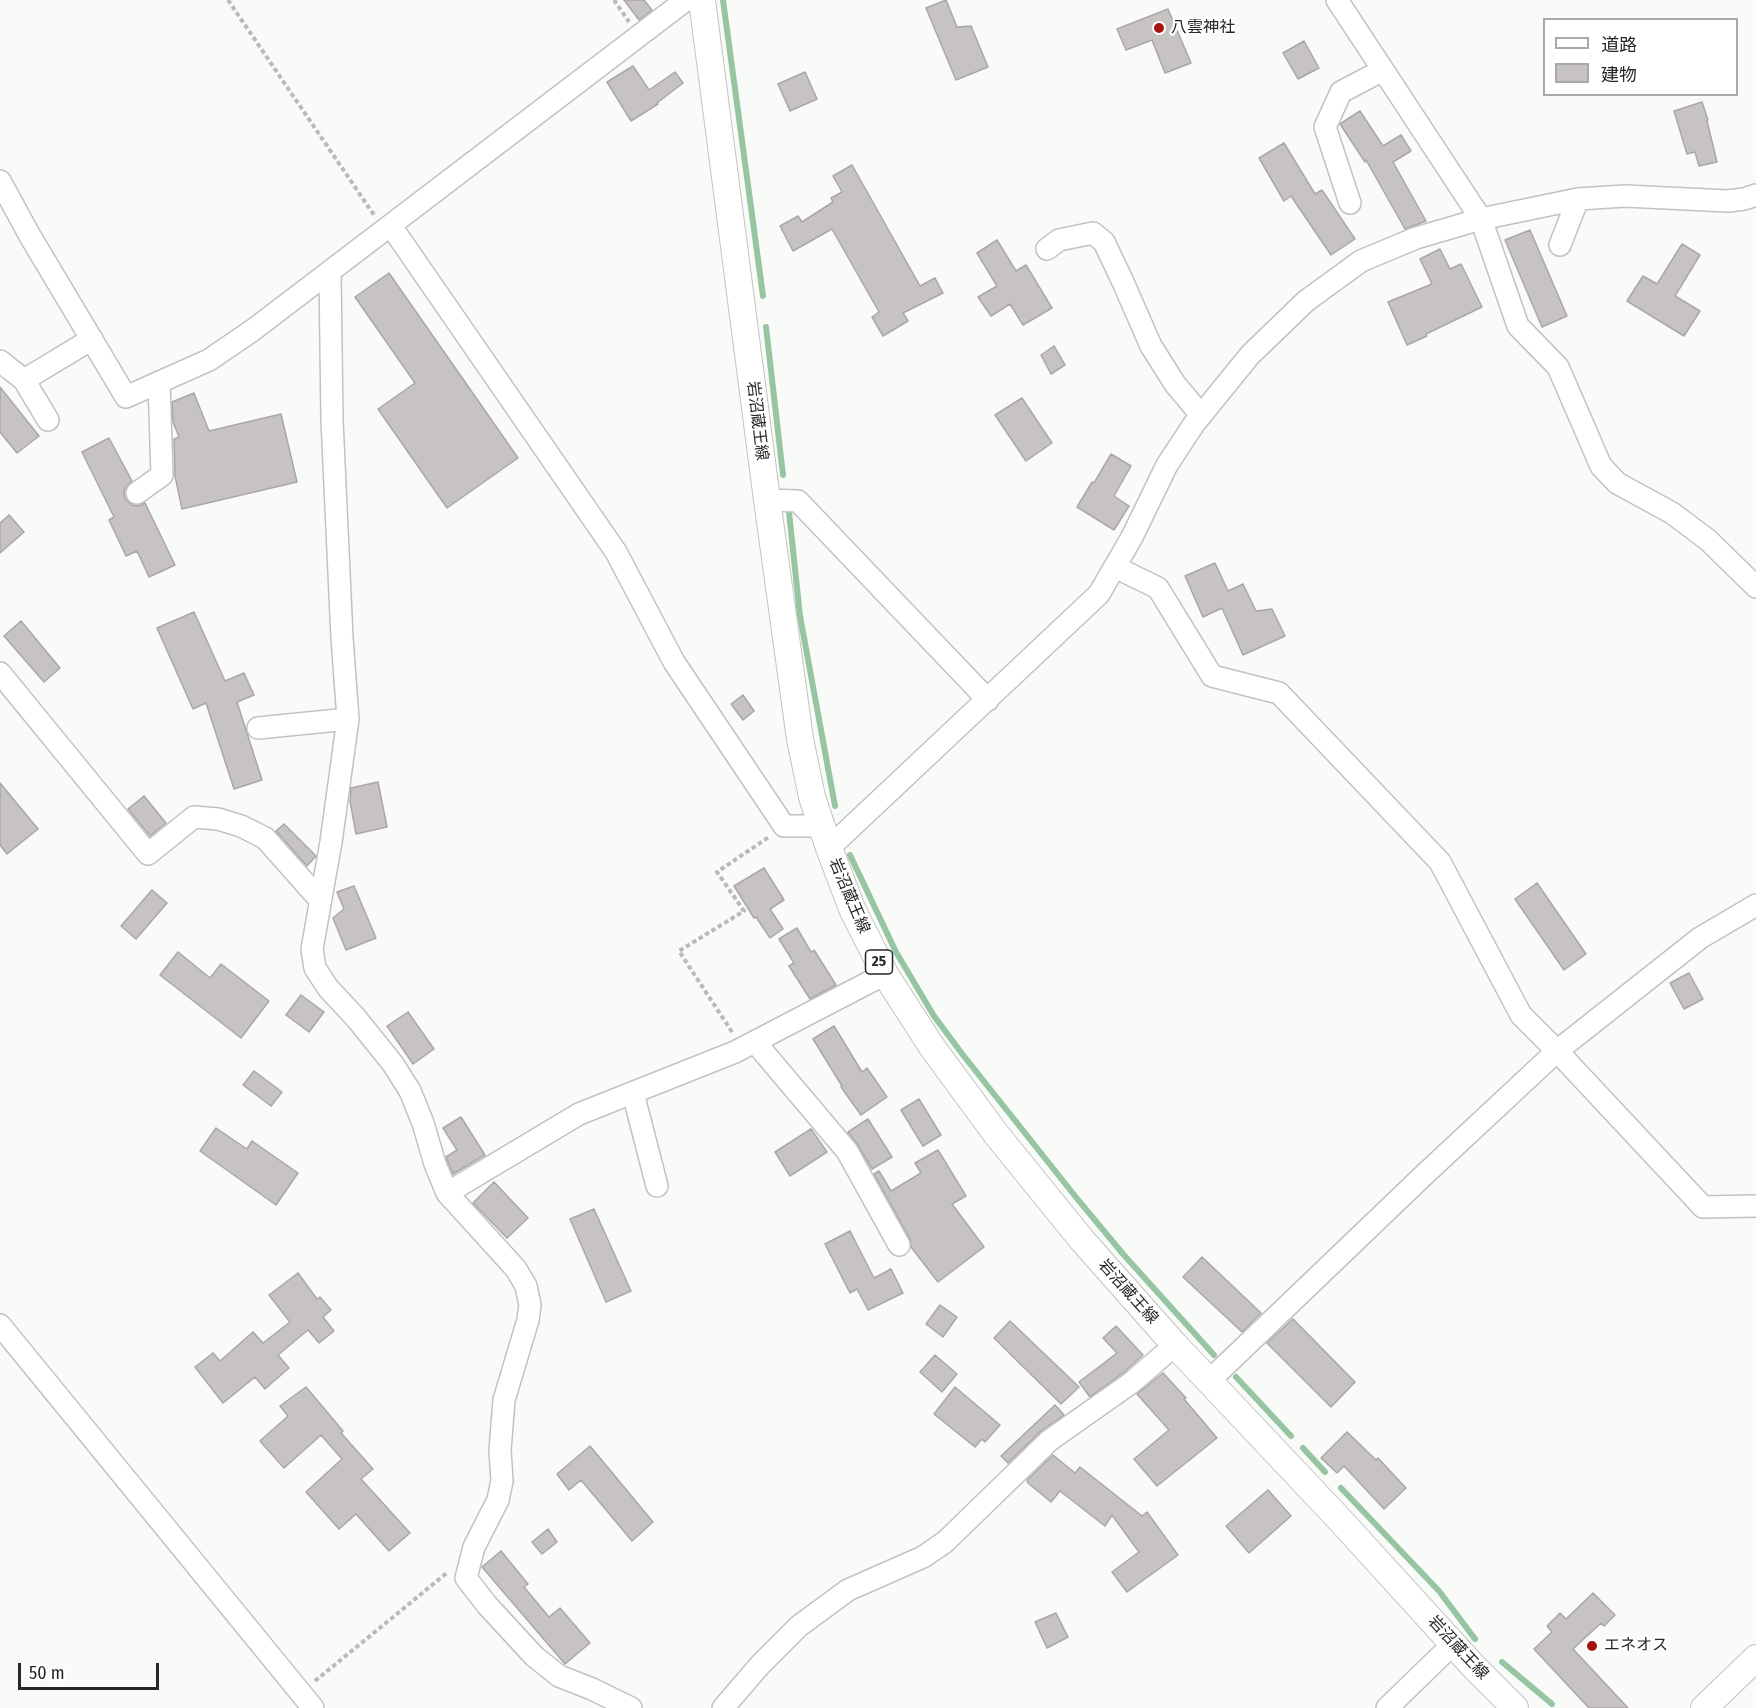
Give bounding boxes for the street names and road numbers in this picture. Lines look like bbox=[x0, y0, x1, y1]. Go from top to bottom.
street label: 岩沼蔵王線 bbox=[743, 380, 771, 462]
street label: 岩沼蔵王線 bbox=[825, 855, 873, 937]
road number: 25 bbox=[866, 950, 892, 974]
street label: 岩沼蔵王線 bbox=[1094, 1256, 1162, 1328]
street label: 岩沼蔵王線 bbox=[1424, 1612, 1492, 1684]

